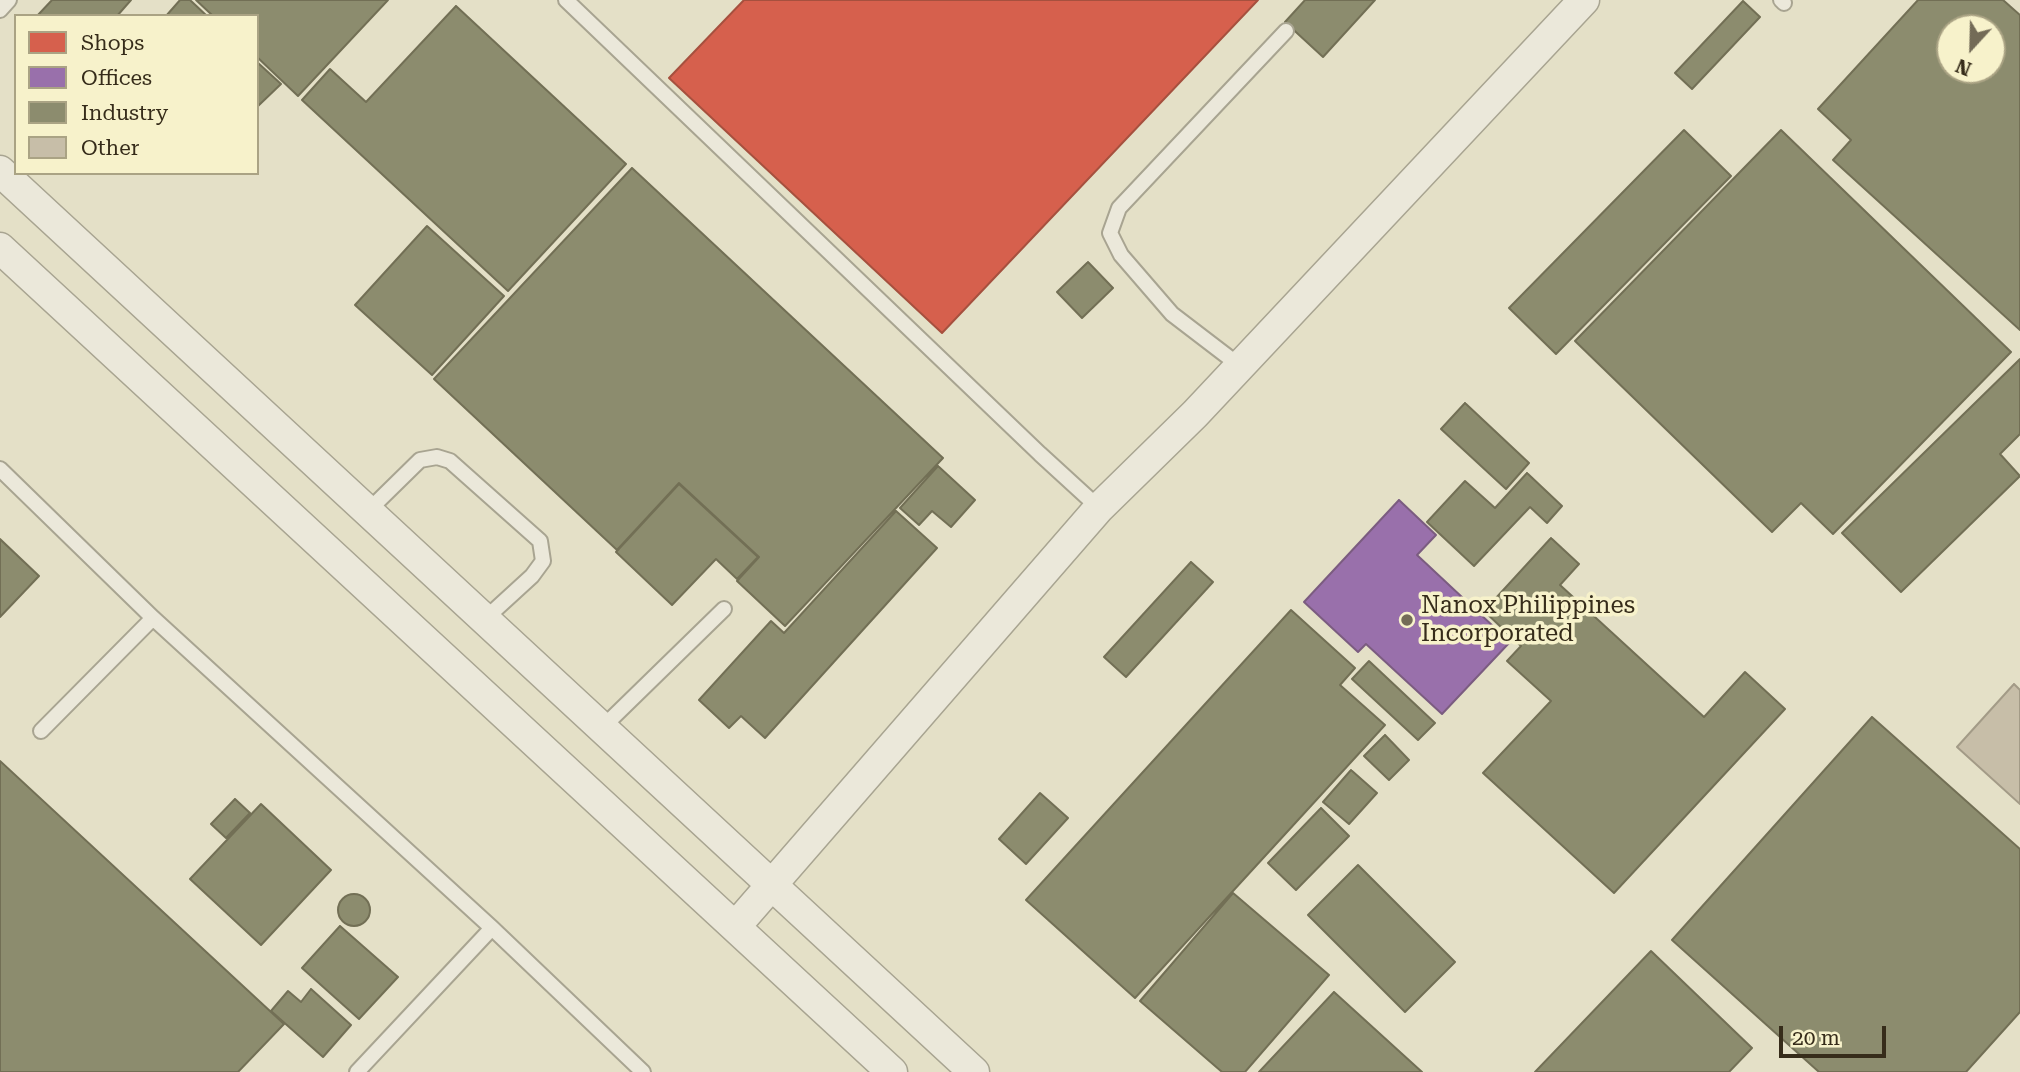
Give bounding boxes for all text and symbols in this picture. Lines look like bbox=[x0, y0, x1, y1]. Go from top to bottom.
legend bbox=[14, 14, 259, 175]
north arrow bbox=[1936, 14, 2006, 84]
text: Shops bbox=[81, 31, 144, 55]
text: N bbox=[1953, 54, 1975, 80]
text: Offices bbox=[81, 66, 152, 90]
text: Industry bbox=[81, 101, 168, 125]
text: Other bbox=[81, 136, 139, 160]
place label: Nanox Philippines Incorporated bbox=[1421, 592, 1635, 648]
marker: Nanox Philippines Incorporated bbox=[1399, 612, 1415, 628]
scale bar bbox=[1782, 1012, 1889, 1056]
text: 20 m bbox=[1792, 1026, 1840, 1050]

